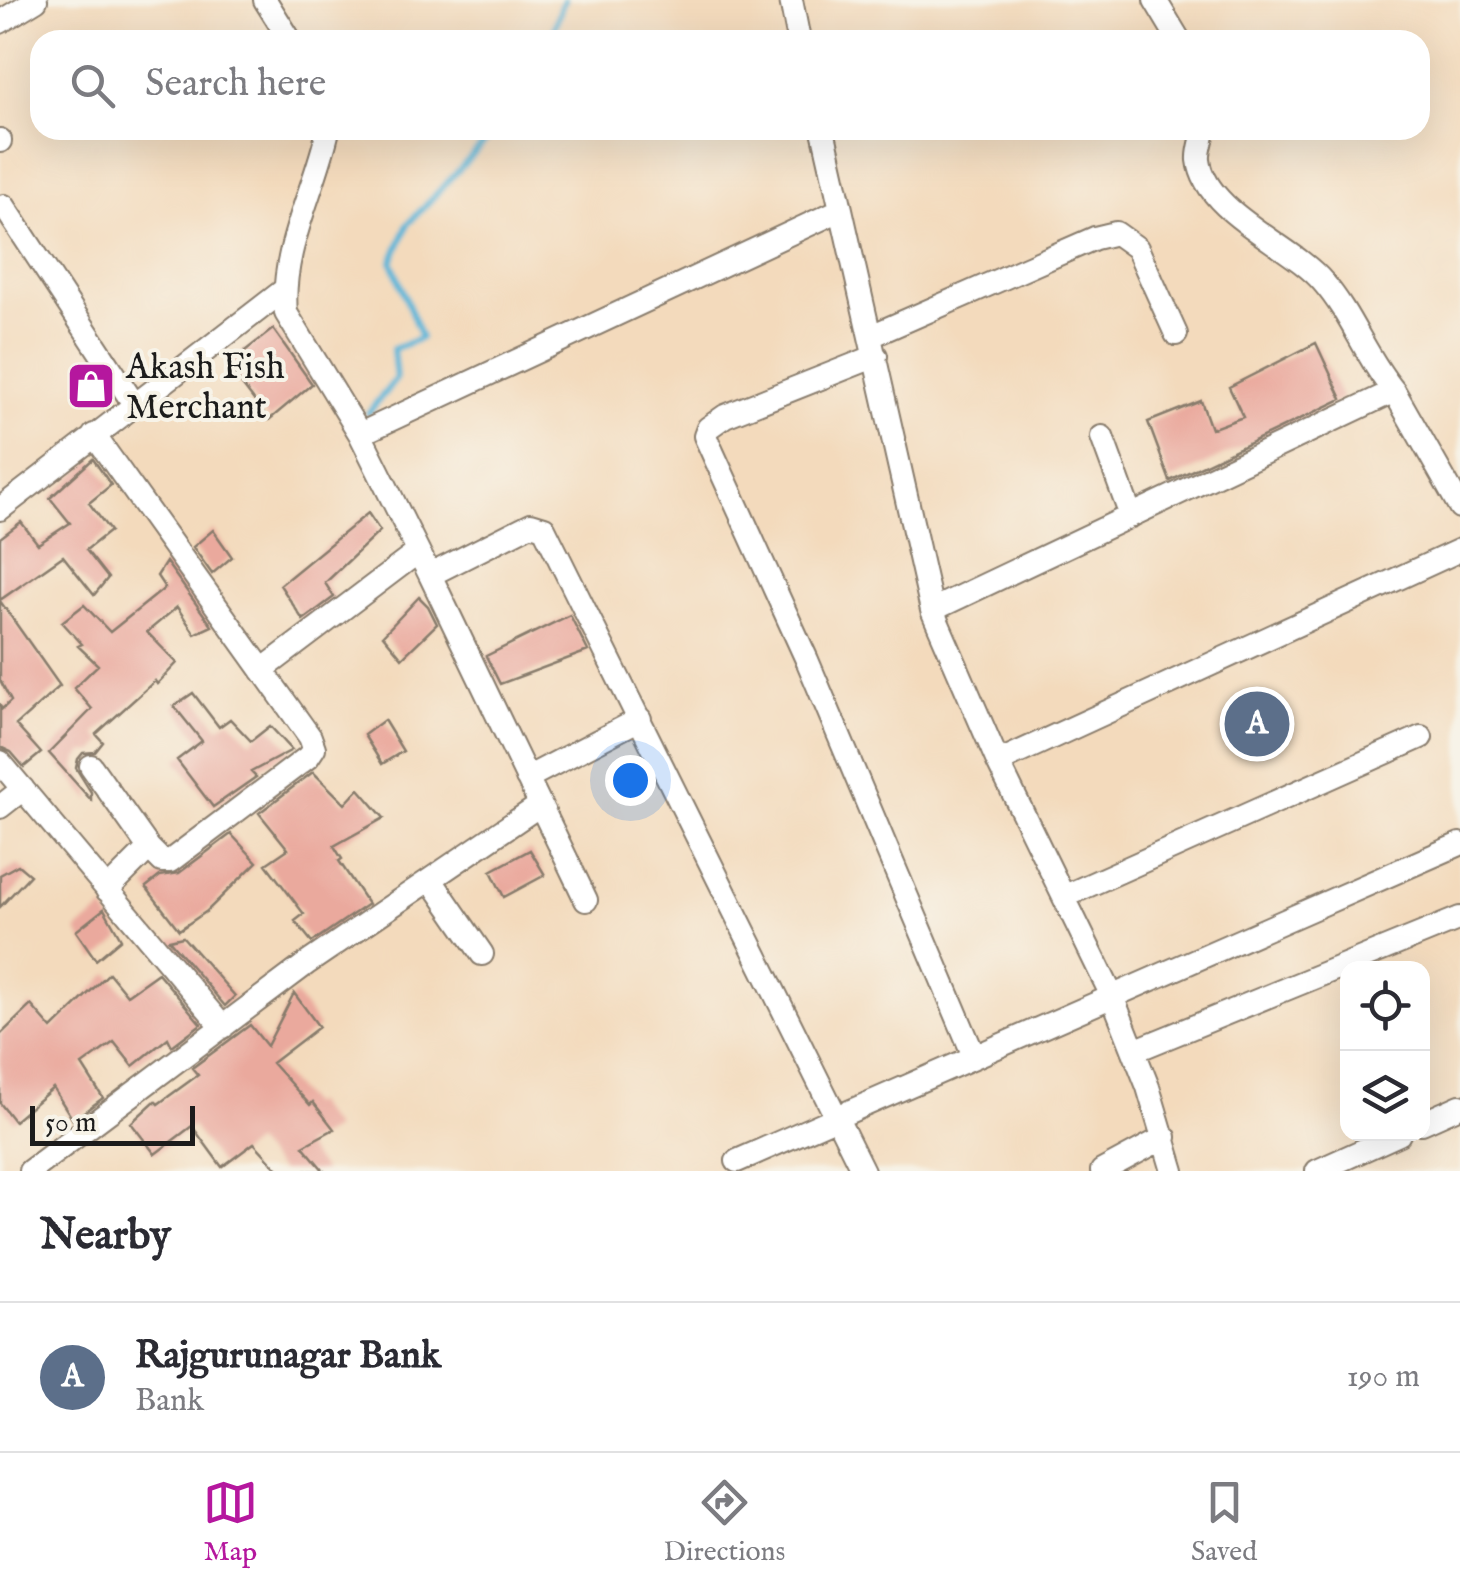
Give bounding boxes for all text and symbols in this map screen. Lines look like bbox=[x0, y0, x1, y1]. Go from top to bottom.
search box bbox=[30, 30, 1430, 140]
icon: search bbox=[65, 58, 120, 113]
text: Search here bbox=[145, 61, 326, 109]
place label: Akash Fish Merchant bbox=[125, 346, 285, 431]
shop icon: Akash Fish Merchant bbox=[65, 360, 117, 412]
pin: A bbox=[1224, 686, 1290, 762]
your location bbox=[605, 755, 656, 806]
map controls bbox=[1340, 961, 1430, 1141]
button: locate bbox=[1340, 961, 1430, 1051]
button: layers bbox=[1340, 1051, 1430, 1141]
scale bar bbox=[30, 1101, 195, 1146]
text: 50 m bbox=[45, 1106, 97, 1141]
text: Nearby bbox=[40, 1210, 171, 1263]
text: Rajgurunagar Bank bbox=[135, 1333, 441, 1381]
text: A bbox=[62, 1357, 83, 1398]
text: 190 m bbox=[1347, 1357, 1420, 1398]
text: Bank bbox=[135, 1381, 204, 1422]
tab: Map bbox=[203, 1475, 258, 1570]
tab: Directions bbox=[663, 1475, 785, 1570]
tab: Saved bbox=[1191, 1475, 1257, 1570]

